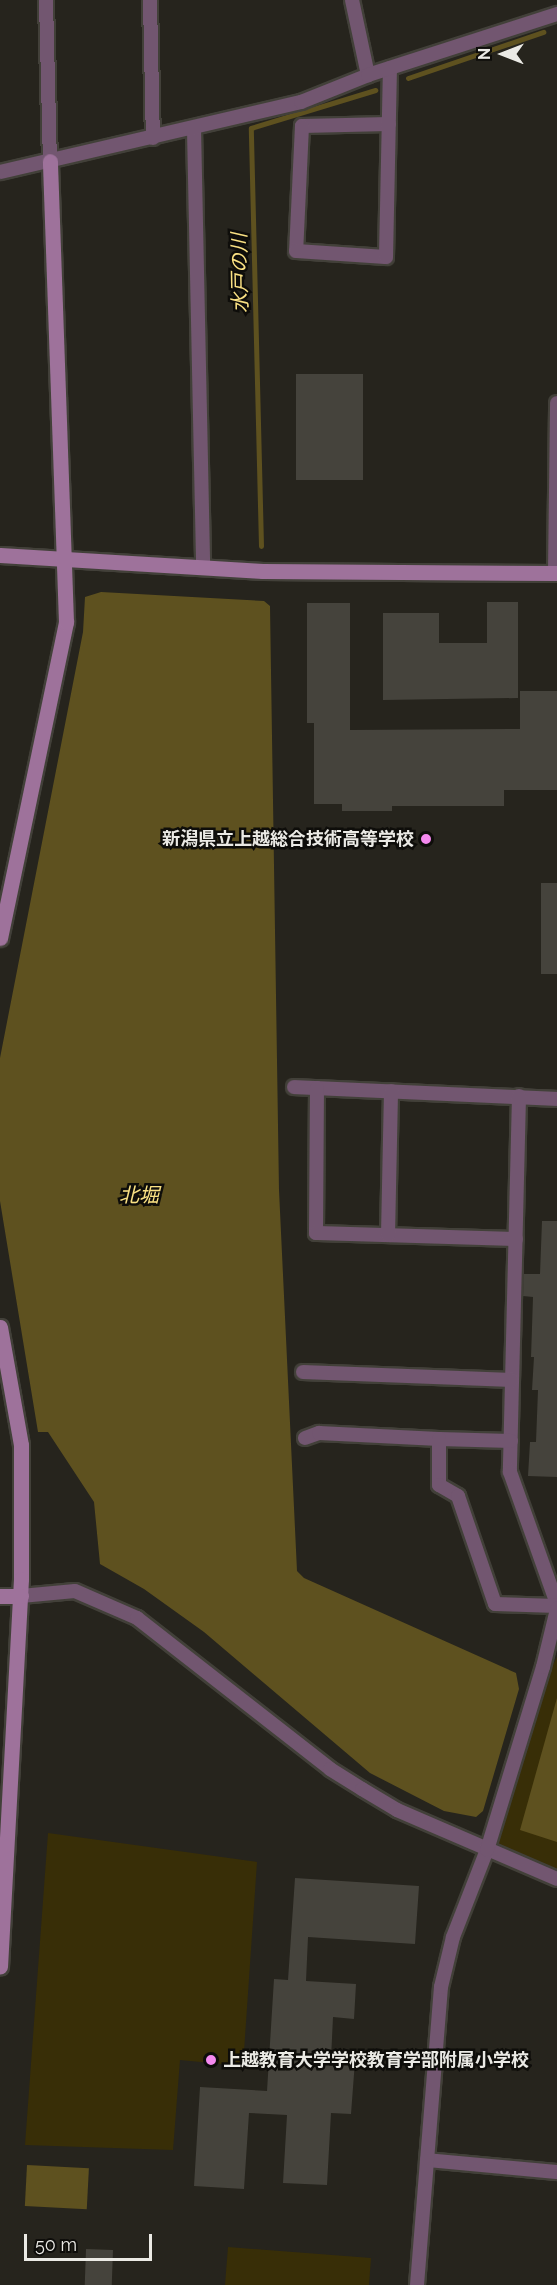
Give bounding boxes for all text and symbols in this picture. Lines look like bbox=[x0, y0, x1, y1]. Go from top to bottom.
north arrow bbox=[473, 24, 533, 84]
text: N bbox=[475, 48, 494, 60]
water label: 水戸の川 bbox=[227, 233, 253, 313]
place label: 新潟県立上越総合技術高等学校 bbox=[162, 828, 414, 850]
marker: 新潟県立上越総合技術高等学校 bbox=[419, 832, 433, 846]
water label: 北堀 bbox=[119, 1183, 159, 1207]
place label: 上越教育大学学校教育学部附属小学校 bbox=[223, 2049, 529, 2071]
marker: 上越教育大学学校教育学部附属小学校 bbox=[204, 2053, 218, 2067]
scale bar bbox=[27, 2222, 154, 2260]
text: 50 m bbox=[35, 2234, 77, 2255]

